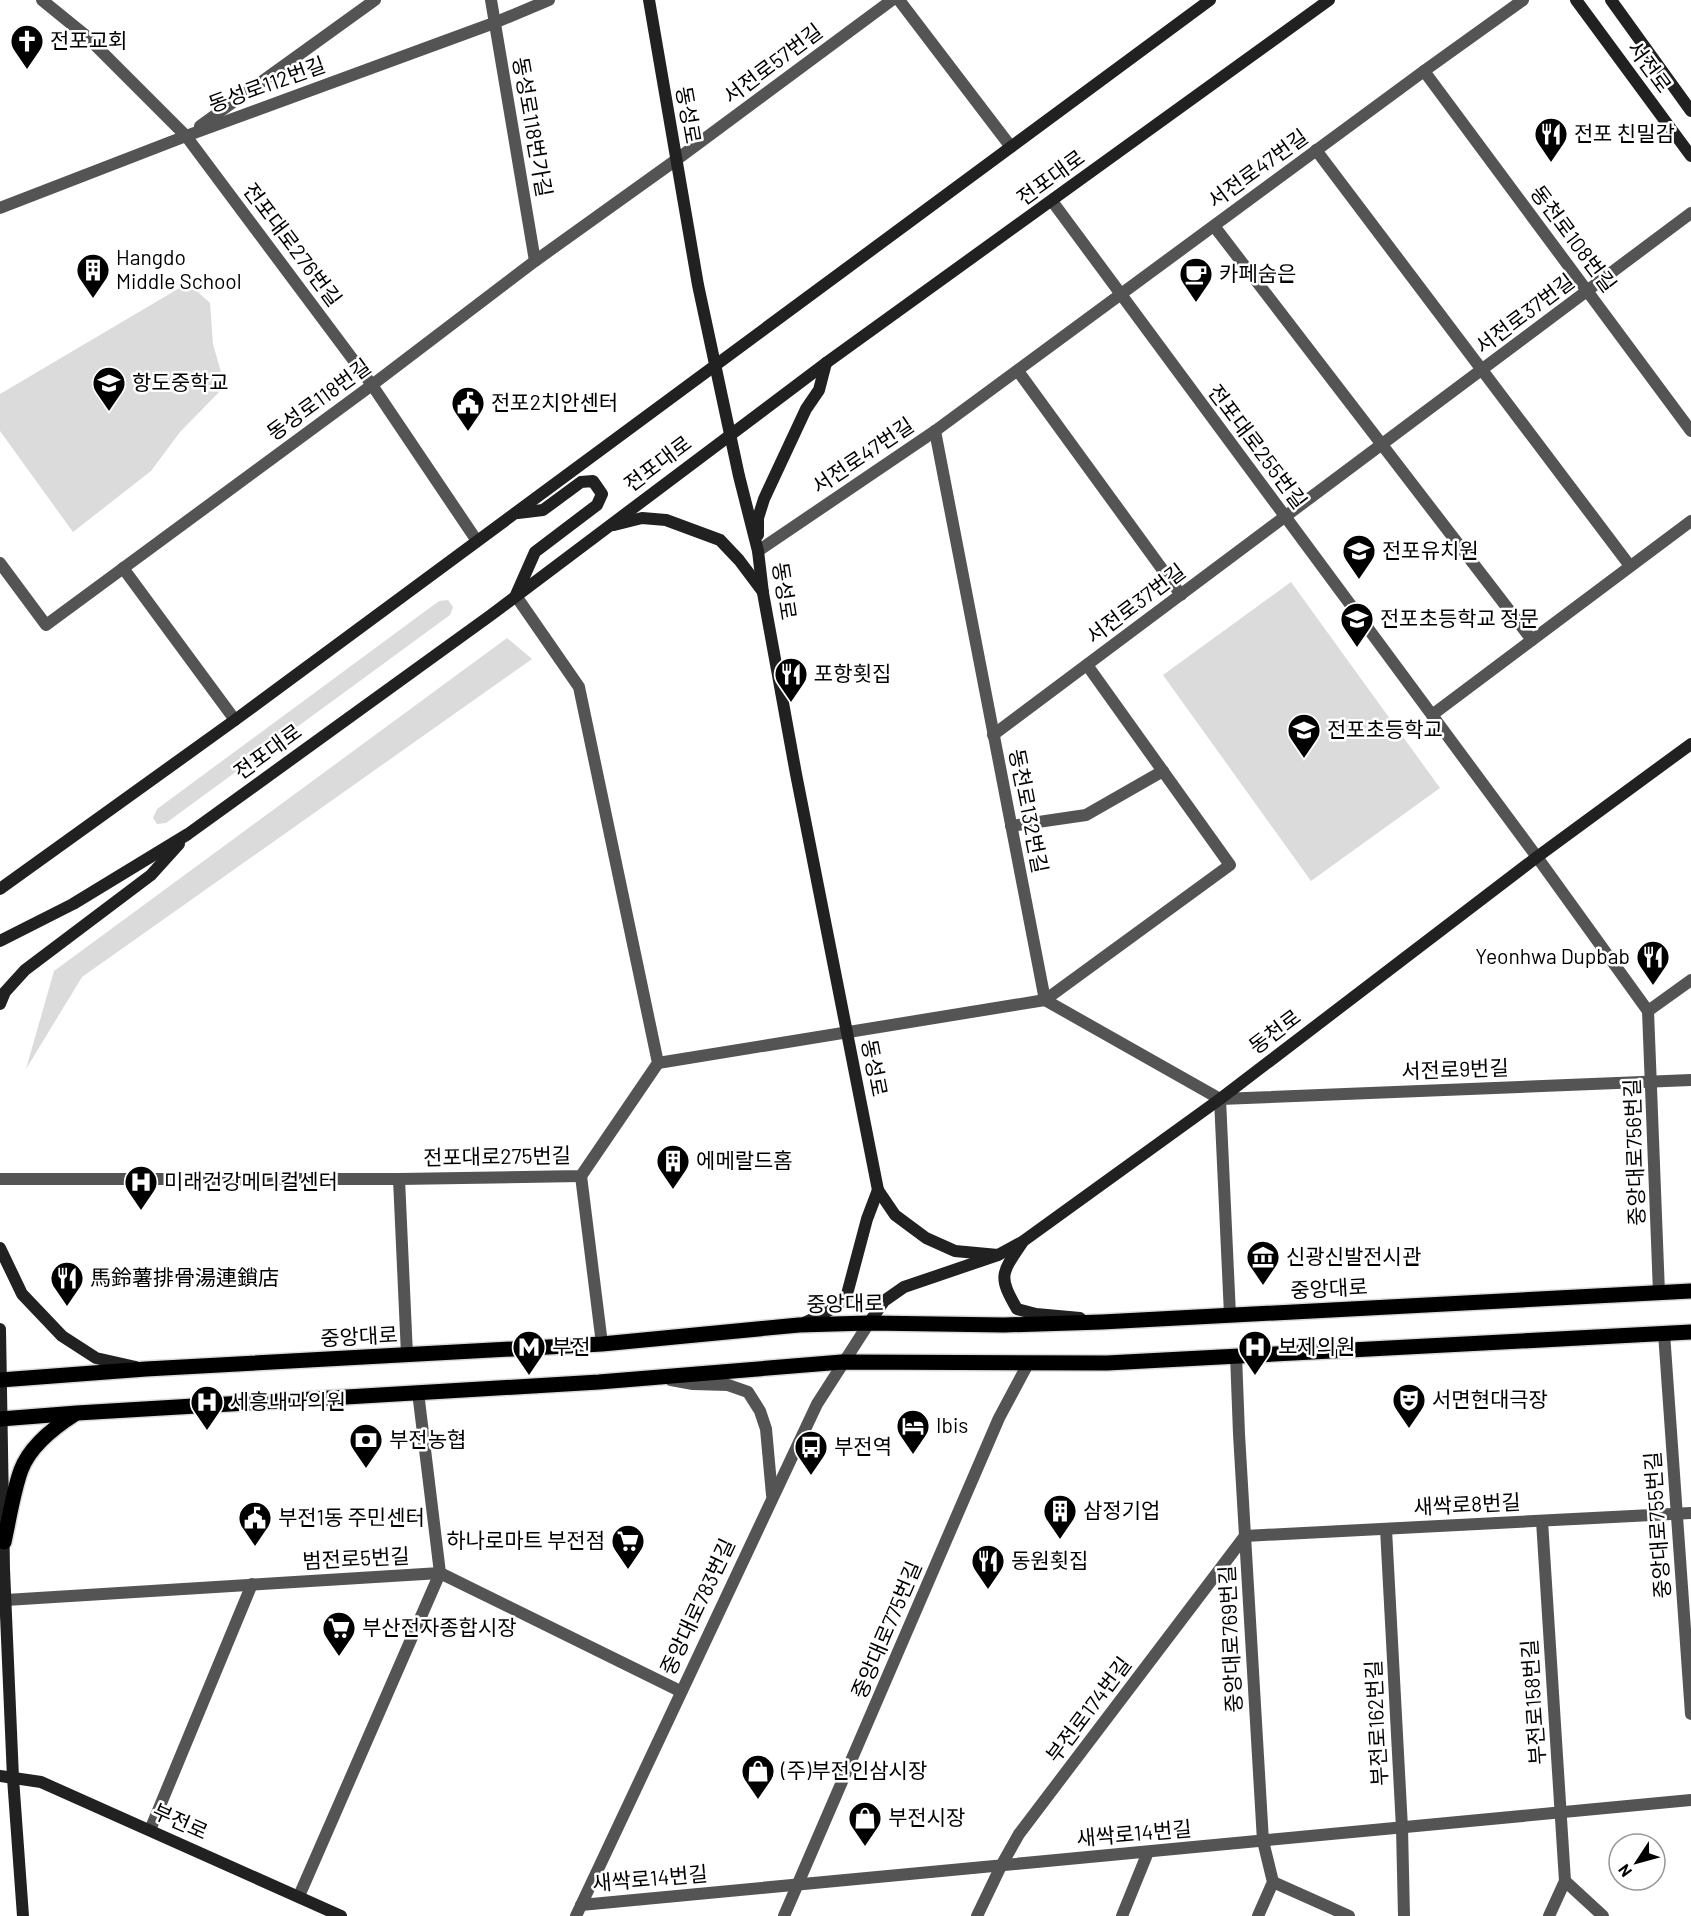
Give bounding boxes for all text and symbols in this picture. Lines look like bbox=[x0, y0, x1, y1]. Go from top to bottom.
street label: 서전로57번길 bbox=[718, 18, 826, 108]
church icon: 전포교회 bbox=[9, 23, 45, 70]
place label: 전포교회 bbox=[50, 27, 127, 52]
street label: 서전로 bbox=[1623, 35, 1677, 97]
street label: 동성로112번길 bbox=[205, 51, 328, 116]
street label: 동성로118번가길 bbox=[509, 55, 558, 199]
street label: 동성로 bbox=[672, 84, 707, 145]
restaurant icon: 전포 친밀감 bbox=[1533, 116, 1569, 163]
place label: 전포 친밀감 bbox=[1574, 120, 1675, 145]
street label: 서전로47번길 bbox=[1202, 123, 1312, 212]
street label: 전포대로 bbox=[1012, 144, 1089, 210]
street label: 전포대로276번길 bbox=[239, 178, 348, 311]
street label: 동천로108번길 bbox=[1526, 180, 1622, 296]
place label: Hangdo Middle School bbox=[116, 244, 242, 293]
building icon: Hangdo Middle School bbox=[75, 252, 111, 299]
cafe icon: 카페숨은 bbox=[1178, 256, 1214, 303]
place label: 카페숨은 bbox=[1219, 260, 1296, 285]
street label: 서전로37번길 bbox=[1470, 268, 1578, 358]
street label: 동성로118번길 bbox=[261, 353, 375, 445]
school or university icon: 항도중학교 bbox=[91, 365, 127, 412]
place label: 항도중학교 bbox=[132, 369, 229, 394]
street label: 전포대로255번길 bbox=[1203, 379, 1313, 513]
public building icon: 전포2치안센터 bbox=[450, 385, 486, 432]
place label: 전포2치안센터 bbox=[491, 389, 618, 414]
street label: 서전로47번길 bbox=[806, 412, 918, 498]
street label: 전포대로 bbox=[619, 430, 695, 496]
school or university icon: 전포유치원 bbox=[1341, 533, 1377, 580]
place label: 전포유치원 bbox=[1382, 537, 1479, 562]
street label: 서전로37번길 bbox=[1081, 558, 1189, 648]
street label: 동성로 bbox=[769, 560, 802, 621]
school or university icon: 전포초등학교 정문 bbox=[1339, 601, 1375, 648]
place label: 전포초등학교 정문 bbox=[1380, 605, 1539, 630]
restaurant icon: 포항횟집 bbox=[773, 656, 809, 703]
place label: 포항횟집 bbox=[814, 660, 891, 685]
school or university icon: 전포초등학교 bbox=[1286, 712, 1322, 759]
place label: 전포초등학교 bbox=[1327, 716, 1443, 741]
street label: 전포대로 bbox=[229, 718, 306, 784]
street label: 동천로132번길 bbox=[1005, 746, 1054, 875]
restaurant icon: Yeonhwa Dupbab bbox=[1635, 939, 1671, 986]
place label: Yeonhwa Dupbab bbox=[1475, 943, 1630, 968]
street label: 동천로 bbox=[1243, 1003, 1305, 1058]
street label: 동성로 bbox=[858, 1037, 893, 1099]
street label: 서전로9번길 bbox=[1401, 1054, 1509, 1083]
street label: 중앙대로756번길 bbox=[1618, 1078, 1649, 1226]
street label: 전포대로275번길 bbox=[423, 1142, 571, 1169]
building icon: 에메랄드홈 bbox=[655, 1143, 691, 1190]
place label: 에메랄드홈 bbox=[696, 1147, 793, 1172]
hospital icon: 미래건강메디컬센터 bbox=[123, 1164, 159, 1211]
place label: 미래건강메디컬센터 bbox=[164, 1168, 338, 1193]
museum icon: 신광신발전시관 bbox=[1245, 1239, 1281, 1286]
place label: 신광신발전시관 bbox=[1286, 1243, 1421, 1268]
restaurant icon: 馬鈴薯排骨湯連鎖店 bbox=[49, 1260, 85, 1307]
place label: 馬鈴薯排骨湯連鎖店 bbox=[90, 1264, 279, 1289]
street label: 중앙대로 bbox=[1290, 1273, 1368, 1302]
street label: 중앙대로 bbox=[806, 1289, 884, 1316]
street label: 중앙대로 bbox=[320, 1321, 398, 1350]
metro station icon: 부전 bbox=[511, 1329, 547, 1376]
hospital icon: 보제의원 bbox=[1237, 1329, 1273, 1376]
place label: 부전 bbox=[552, 1333, 591, 1358]
place label: 보제의원 bbox=[1278, 1333, 1355, 1358]
theatre icon: 서면현대극장 bbox=[1391, 1382, 1427, 1429]
hospital icon: 세흥내과의원 bbox=[189, 1384, 225, 1431]
place label: 서면현대극장 bbox=[1432, 1386, 1548, 1411]
place label: 세흥내과의원 bbox=[230, 1388, 346, 1413]
hotel icon: Ibis bbox=[895, 1408, 931, 1455]
place label: Ibis bbox=[936, 1412, 968, 1437]
bank icon: 부전농협 bbox=[348, 1422, 384, 1469]
place label: 부전농협 bbox=[389, 1426, 466, 1451]
bus stop icon: 부전역 bbox=[793, 1429, 829, 1476]
place label: 부전역 bbox=[834, 1433, 892, 1458]
street label: 중앙대로755번길 bbox=[1639, 1451, 1674, 1600]
street label: 새싹로8번길 bbox=[1413, 1488, 1521, 1519]
building icon: 삼정기업 bbox=[1042, 1493, 1078, 1540]
place label: 삼정기업 bbox=[1083, 1497, 1160, 1522]
public building icon: 부전1동 주민센터 bbox=[237, 1500, 273, 1547]
place label: 부전1동 주민센터 bbox=[278, 1504, 425, 1529]
supermarket icon: 하나로마트 부전점 bbox=[610, 1523, 646, 1570]
place label: 하나로마트 부전점 bbox=[446, 1527, 605, 1552]
street label: 중앙대로783번길 bbox=[654, 1534, 739, 1679]
street label: 범전로5번길 bbox=[302, 1542, 410, 1573]
restaurant icon: 동원횟집 bbox=[970, 1543, 1006, 1590]
place label: 동원횟집 bbox=[1011, 1547, 1088, 1572]
street label: 중앙대로775번길 bbox=[845, 1557, 926, 1702]
street label: 중앙대로769번길 bbox=[1213, 1565, 1246, 1713]
supermarket icon: 부산전자종합시장 bbox=[321, 1610, 357, 1657]
place label: 부산전자종합시장 bbox=[362, 1614, 517, 1639]
street label: 부전로158번길 bbox=[1516, 1639, 1549, 1766]
street label: 부전로174번길 bbox=[1040, 1651, 1136, 1767]
street label: 부전로162번길 bbox=[1360, 1659, 1391, 1787]
shop icon: (주)부전인삼시장 bbox=[740, 1753, 776, 1800]
place label: (주)부전인삼시장 bbox=[780, 1757, 927, 1782]
street label: 부전로 bbox=[149, 1797, 212, 1844]
shop icon: 부전시장 bbox=[847, 1800, 883, 1847]
place label: 부전시장 bbox=[888, 1804, 965, 1829]
street label: 새싹로14번길 bbox=[1075, 1815, 1193, 1850]
north arrow bbox=[1607, 1832, 1667, 1892]
street label: 새싹로14번길 bbox=[591, 1860, 709, 1895]
text: N bbox=[1614, 1861, 1635, 1881]

